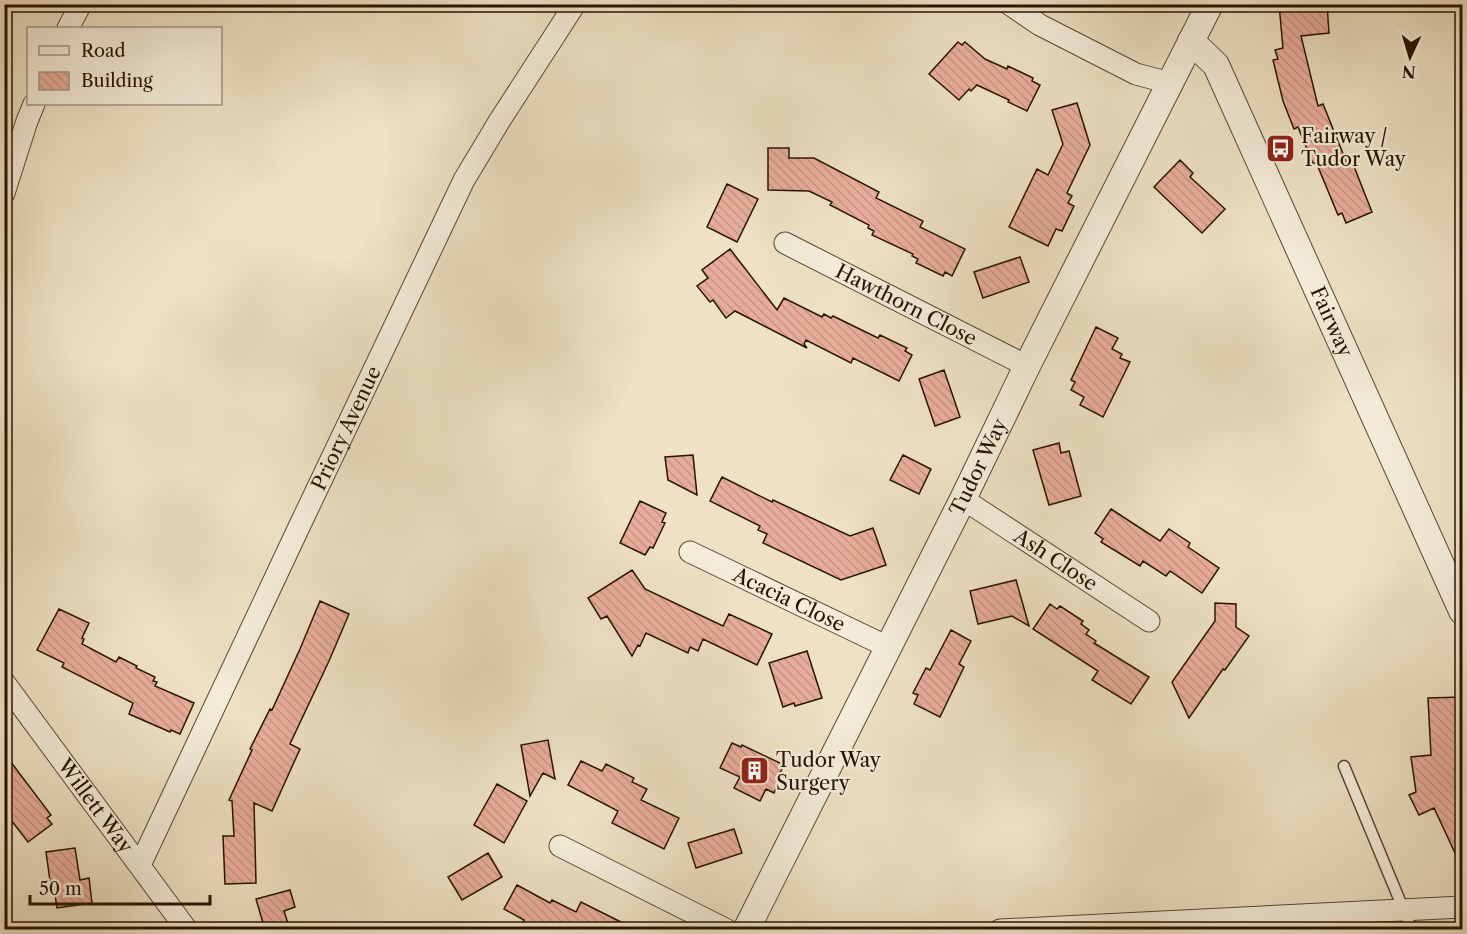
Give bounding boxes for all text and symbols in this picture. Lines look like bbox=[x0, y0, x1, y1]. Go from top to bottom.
legend bbox=[27, 27, 222, 105]
north arrow bbox=[1380, 27, 1440, 87]
text: Road bbox=[81, 40, 126, 62]
text: N bbox=[1401, 61, 1417, 82]
text: Building bbox=[81, 70, 153, 92]
place label: Fairway / Tudor Way bbox=[1301, 124, 1407, 171]
bus stop icon: Fairway / Tudor Way bbox=[1264, 132, 1296, 164]
street label: Hawthorn Close bbox=[832, 259, 981, 350]
street label: Fairway bbox=[1305, 283, 1358, 361]
street label: Priory Avenue bbox=[306, 362, 386, 494]
street label: Tudor Way bbox=[945, 414, 1012, 520]
street label: Ash Close bbox=[1009, 523, 1102, 596]
street label: Acacia Close bbox=[728, 562, 849, 637]
place label: Tudor Way Surgery bbox=[776, 748, 882, 795]
street label: Willett Way bbox=[52, 753, 139, 858]
building icon: Tudor Way Surgery bbox=[739, 755, 771, 787]
scale bar bbox=[30, 868, 210, 906]
text: 50 m bbox=[39, 878, 82, 900]

